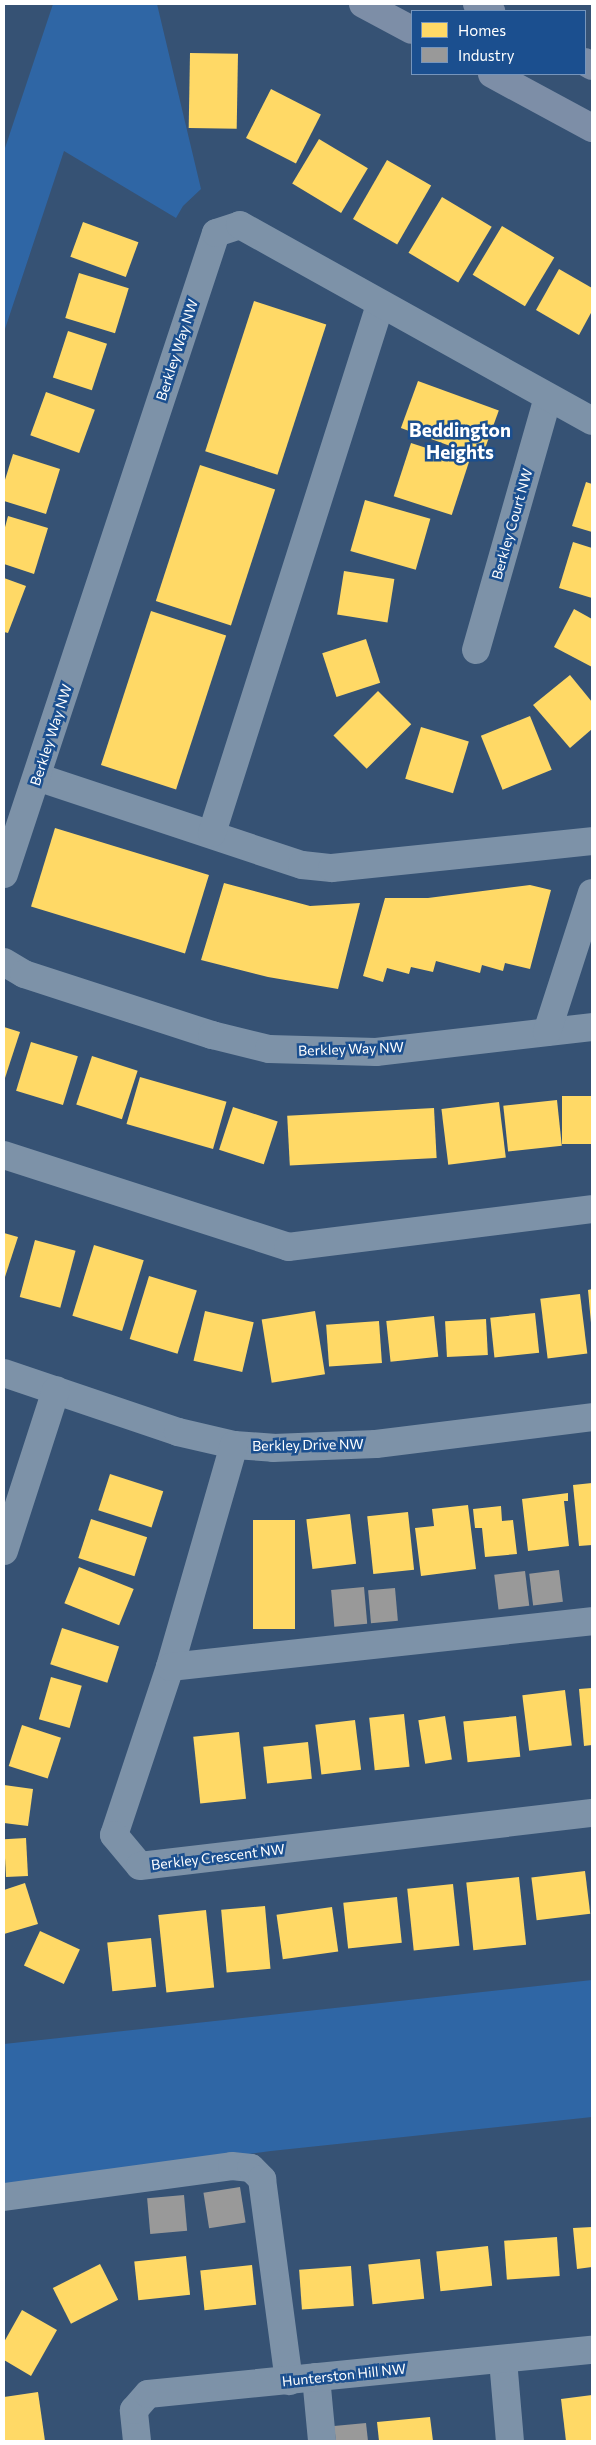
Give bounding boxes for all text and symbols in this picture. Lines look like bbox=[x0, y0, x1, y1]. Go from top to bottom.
legend bbox=[411, 10, 586, 75]
text: Homes bbox=[458, 21, 506, 39]
text: Industry bbox=[458, 46, 515, 64]
street label: Berkley Way NW bbox=[153, 297, 201, 403]
district label: Beddington Heights bbox=[409, 419, 511, 463]
street label: Berkley Court NW bbox=[488, 466, 536, 582]
street label: Berkley Way NW bbox=[27, 682, 75, 788]
street label: Berkley Way NW bbox=[298, 1039, 404, 1059]
street label: Berkley Drive NW bbox=[252, 1436, 364, 1454]
street label: Berkley Crescent NW bbox=[150, 1840, 286, 1874]
street label: Hunterston Hill NW bbox=[281, 2360, 407, 2390]

